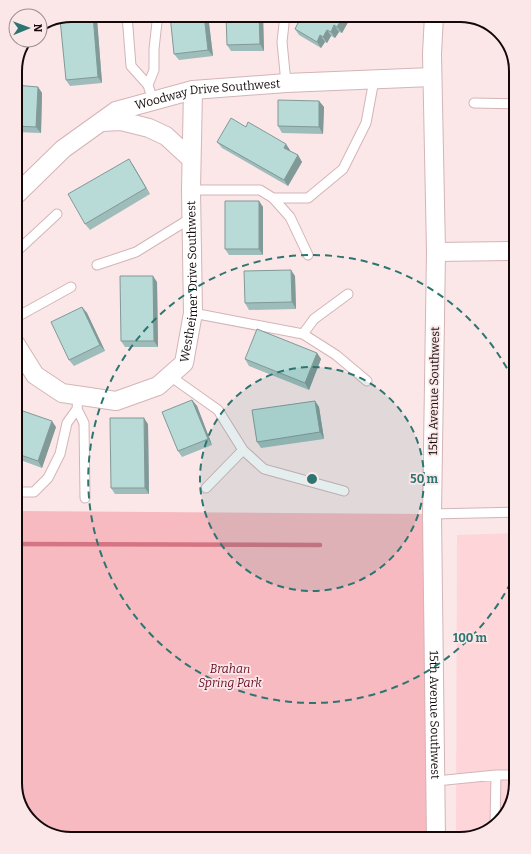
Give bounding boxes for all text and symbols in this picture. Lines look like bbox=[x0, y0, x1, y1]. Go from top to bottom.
north arrow bbox=[8, 8, 48, 48]
text: N bbox=[31, 23, 44, 33]
street label: Woodway Drive Southwest bbox=[133, 76, 281, 113]
street label: Westheimer Drive Southwest bbox=[177, 200, 200, 363]
street label: 15th Avenue Southwest bbox=[426, 326, 442, 455]
centre of rings bbox=[305, 472, 319, 486]
text: 50 m bbox=[410, 472, 438, 486]
text: 100 m bbox=[453, 631, 488, 645]
street label: 15th Avenue Southwest bbox=[427, 650, 442, 780]
park label: Brahan Spring Park bbox=[198, 662, 262, 690]

